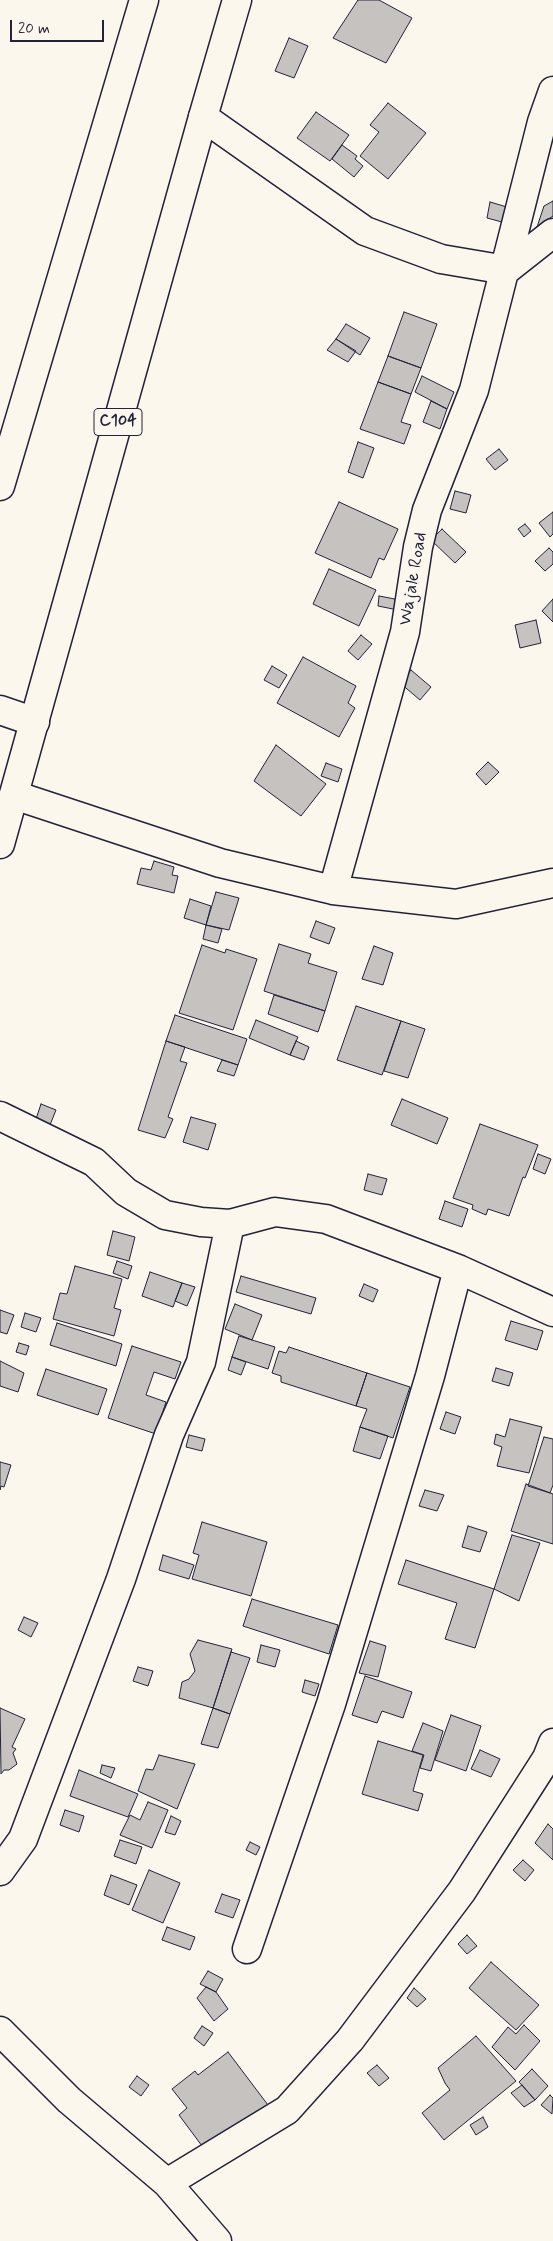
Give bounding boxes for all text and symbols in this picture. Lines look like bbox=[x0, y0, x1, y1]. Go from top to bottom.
scale bar bbox=[12, 10, 106, 42]
text: 20 m bbox=[18, 19, 50, 39]
road number: C104 bbox=[94, 408, 142, 436]
street label: Wajale Road bbox=[395, 531, 433, 627]

